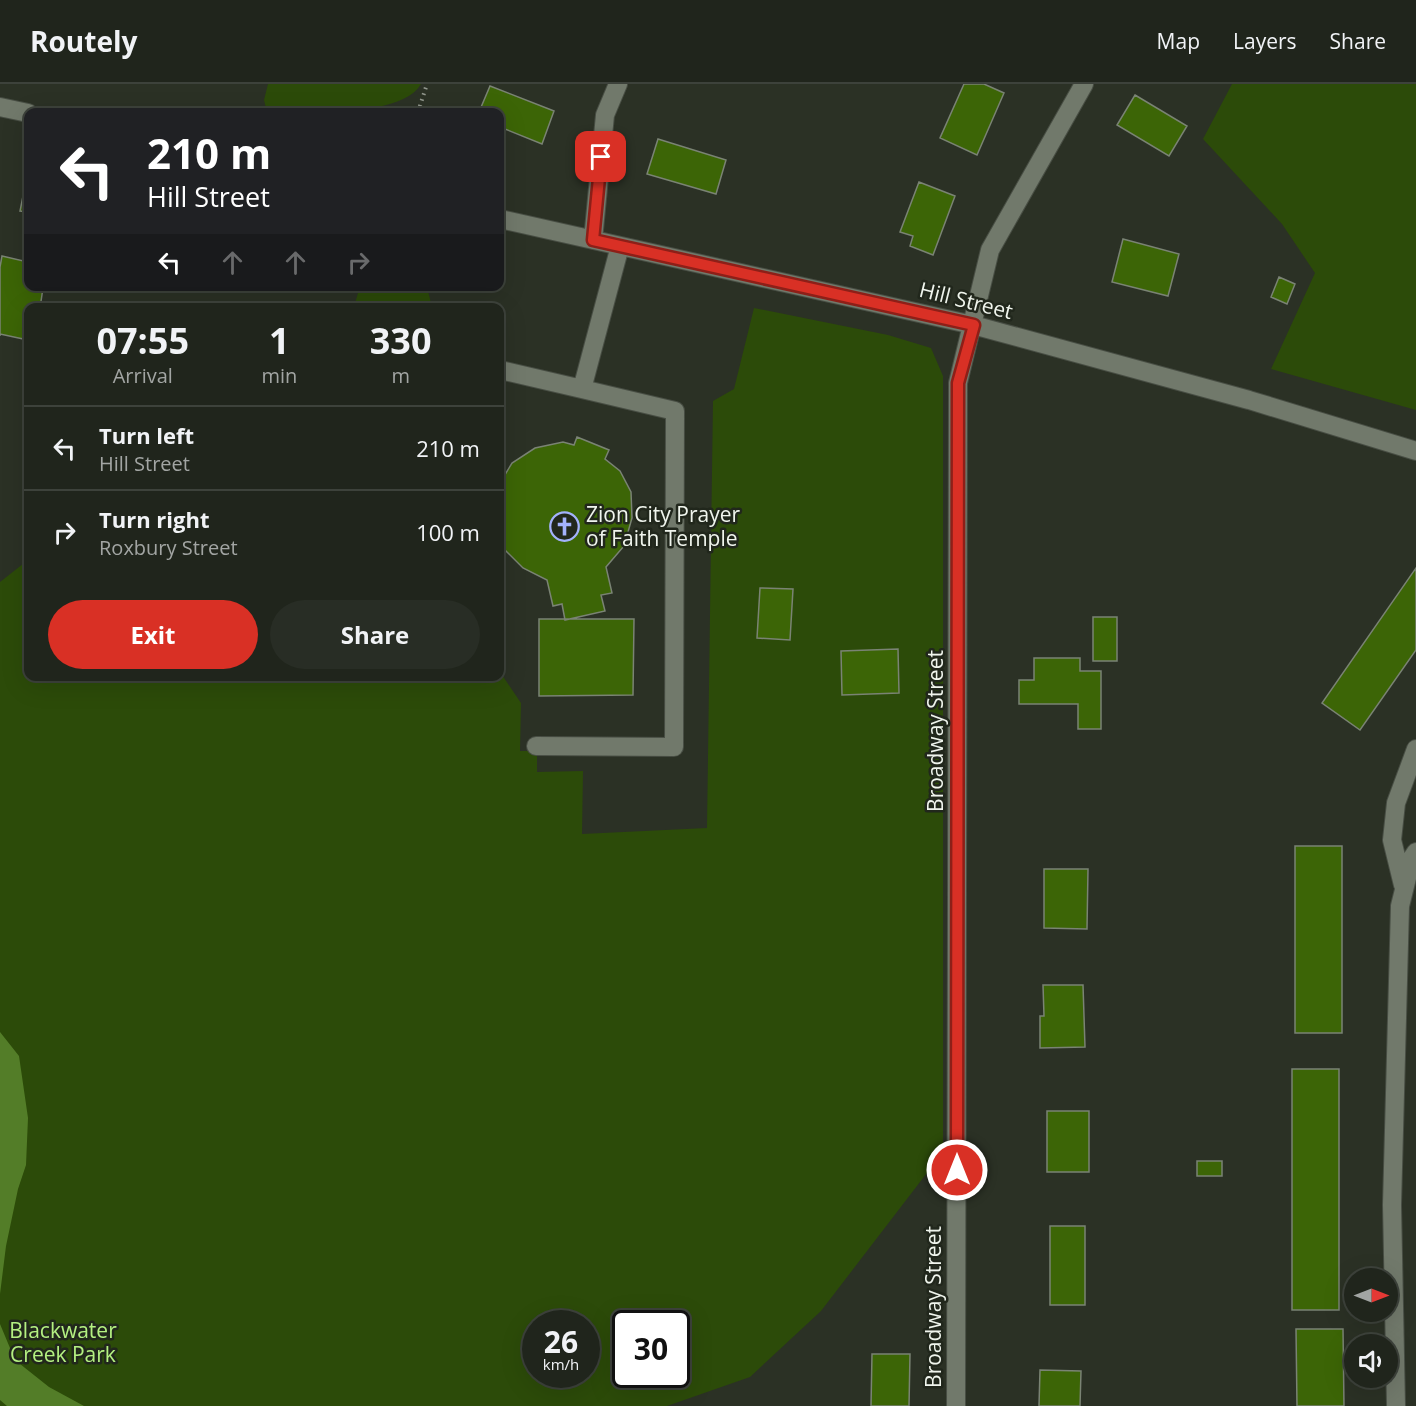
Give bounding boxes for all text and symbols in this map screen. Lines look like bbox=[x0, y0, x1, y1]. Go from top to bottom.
text: Routely bbox=[30, 22, 137, 60]
text: Map bbox=[1157, 27, 1200, 55]
text: Layers bbox=[1233, 27, 1297, 55]
text: Share bbox=[1330, 27, 1386, 55]
text: 210 m bbox=[147, 124, 271, 181]
pin bbox=[575, 131, 626, 182]
icon: left bbox=[48, 132, 126, 210]
icon: arrive bbox=[584, 140, 617, 173]
text: Hill Street bbox=[147, 178, 270, 215]
icon: left bbox=[153, 246, 186, 279]
icon: ahead bbox=[216, 246, 249, 279]
icon: ahead bbox=[279, 246, 312, 279]
icon: right bbox=[342, 246, 375, 279]
street label: Hill Street bbox=[917, 275, 1016, 325]
text: 07:55 bbox=[96, 316, 189, 365]
text: 1 bbox=[269, 316, 290, 365]
text: 330 bbox=[370, 316, 432, 365]
text: Arrival bbox=[113, 362, 173, 389]
text: min bbox=[261, 362, 297, 389]
text: m bbox=[391, 362, 410, 389]
text: Turn left bbox=[99, 420, 194, 450]
icon: left bbox=[48, 432, 81, 465]
text: 210 m bbox=[416, 433, 480, 463]
text: Hill Street bbox=[99, 450, 190, 477]
place label: Zion City Prayer of Faith Temple bbox=[586, 500, 740, 552]
text: Turn right bbox=[99, 504, 210, 534]
church icon: Zion City Prayer of Faith Temple bbox=[549, 511, 581, 543]
icon: right bbox=[48, 516, 81, 549]
text: 100 m bbox=[416, 517, 480, 547]
text: Roxbury Street bbox=[99, 534, 238, 561]
button: Exit bbox=[48, 600, 258, 669]
button: Share bbox=[270, 600, 480, 669]
street label: Broadway Street bbox=[921, 650, 949, 812]
position arrow bbox=[925, 1138, 989, 1202]
street label: Broadway Street bbox=[919, 1226, 947, 1388]
north arrow bbox=[1344, 1268, 1398, 1322]
map controls bbox=[1344, 1268, 1398, 1388]
speed limit sign: 30 bbox=[612, 1310, 690, 1388]
park label: Blackwater Creek Park bbox=[9, 1316, 117, 1368]
text: 26 bbox=[544, 1321, 578, 1362]
button: sound bbox=[1344, 1334, 1398, 1388]
text: km/h bbox=[543, 1354, 579, 1374]

